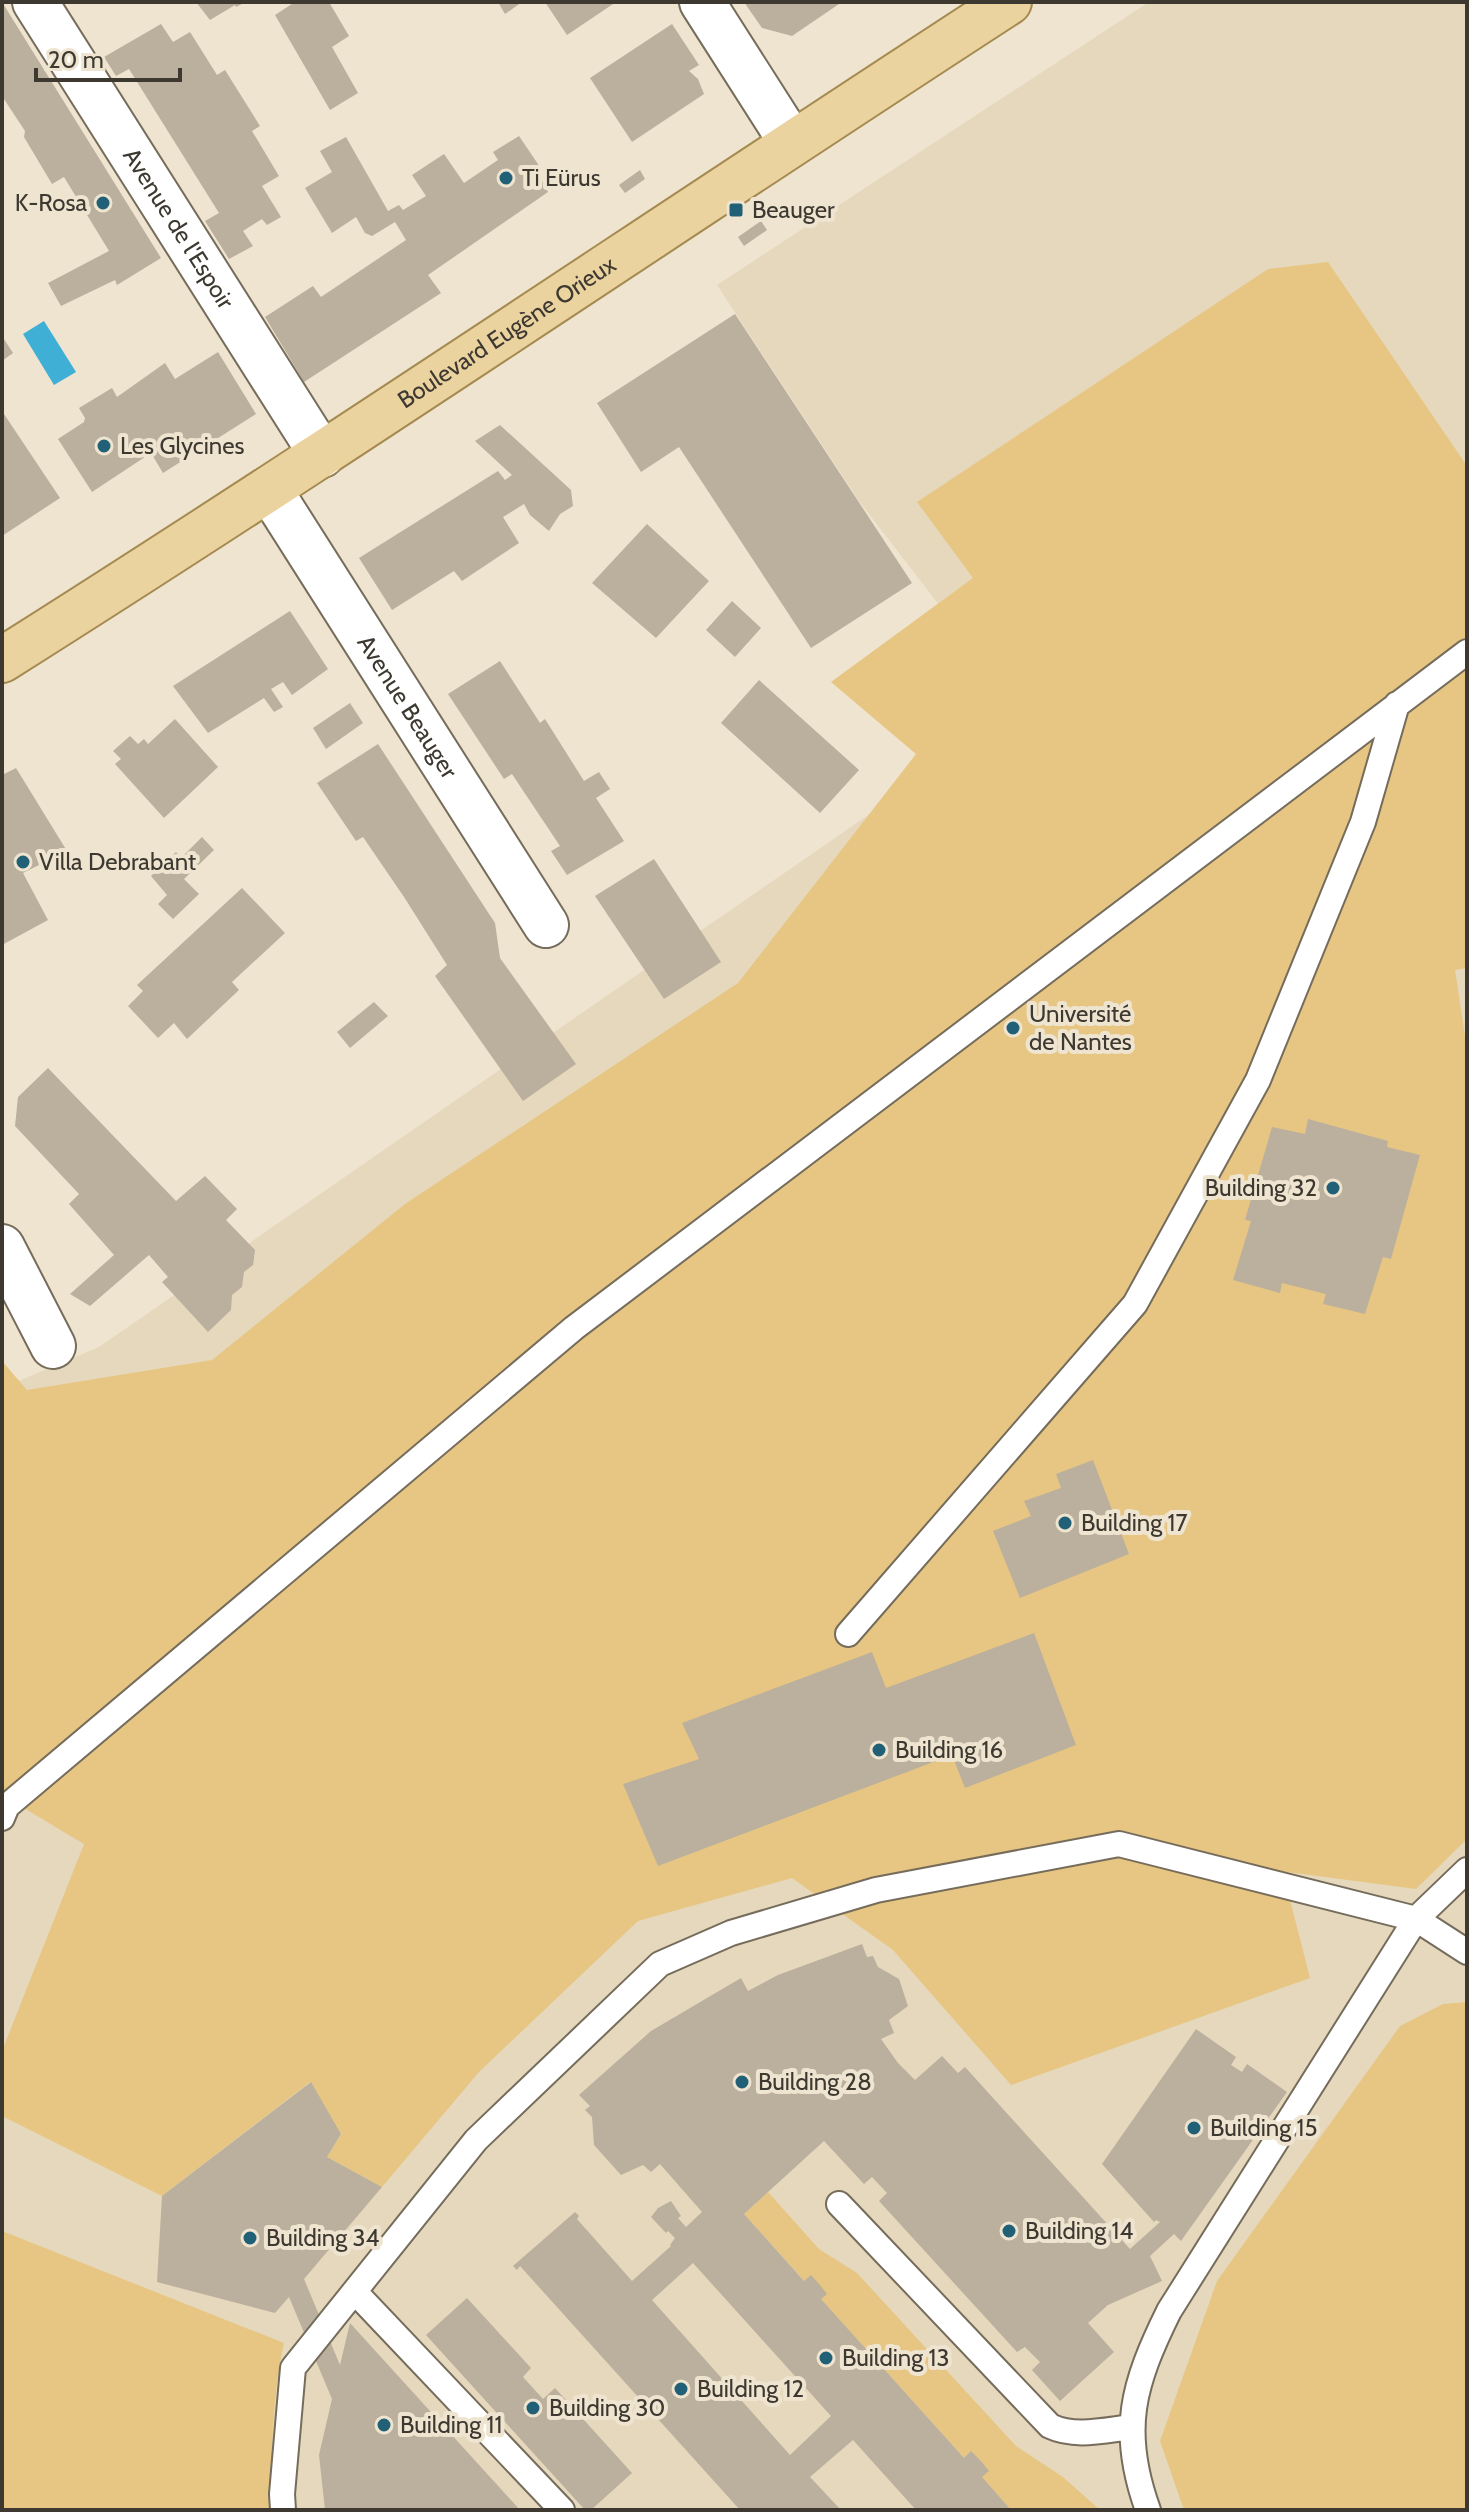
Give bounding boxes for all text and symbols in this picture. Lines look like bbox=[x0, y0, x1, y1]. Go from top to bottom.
scale bar bbox=[36, 32, 180, 82]
text: 20 m bbox=[48, 45, 104, 74]
street label: Avenue de l'Espoir bbox=[117, 142, 241, 314]
place label: Ti Eürus bbox=[522, 163, 601, 192]
marker: Ti Eürus bbox=[497, 169, 515, 187]
place label: K-Rosa bbox=[15, 188, 87, 217]
marker: K-Rosa bbox=[94, 194, 112, 212]
place label: Beauger bbox=[752, 195, 835, 224]
marker: Beauger bbox=[727, 201, 745, 219]
street label: Boulevard Eugène Orieux bbox=[392, 249, 622, 414]
place label: Les Glycines bbox=[120, 431, 244, 460]
marker: Les Glycines bbox=[95, 437, 113, 455]
street label: Avenue Beauger bbox=[352, 629, 464, 784]
place label: Villa Debrabant bbox=[39, 847, 196, 876]
marker: Villa Debrabant bbox=[14, 853, 32, 871]
place label: Université de Nantes bbox=[1029, 999, 1132, 1056]
marker: Université de Nantes bbox=[1004, 1019, 1022, 1037]
place label: Building 32 bbox=[1205, 1173, 1317, 1202]
marker: Building 32 bbox=[1324, 1179, 1342, 1197]
place label: Building 17 bbox=[1081, 1508, 1188, 1537]
marker: Building 17 bbox=[1056, 1514, 1074, 1532]
place label: Building 16 bbox=[895, 1735, 1003, 1764]
marker: Building 16 bbox=[870, 1741, 888, 1759]
place label: Building 28 bbox=[758, 2067, 872, 2096]
marker: Building 28 bbox=[733, 2073, 751, 2091]
place label: Building 15 bbox=[1210, 2113, 1317, 2142]
marker: Building 15 bbox=[1185, 2119, 1203, 2137]
place label: Building 14 bbox=[1025, 2216, 1133, 2245]
marker: Building 14 bbox=[1000, 2222, 1018, 2240]
place label: Building 34 bbox=[266, 2223, 380, 2252]
marker: Building 34 bbox=[241, 2229, 259, 2247]
place label: Building 13 bbox=[842, 2343, 949, 2372]
marker: Building 13 bbox=[817, 2349, 835, 2367]
place label: Building 12 bbox=[697, 2374, 804, 2403]
marker: Building 12 bbox=[672, 2380, 690, 2398]
place label: Building 30 bbox=[549, 2393, 665, 2422]
marker: Building 30 bbox=[524, 2399, 542, 2417]
place label: Building 11 bbox=[400, 2410, 502, 2439]
marker: Building 11 bbox=[375, 2416, 393, 2434]

